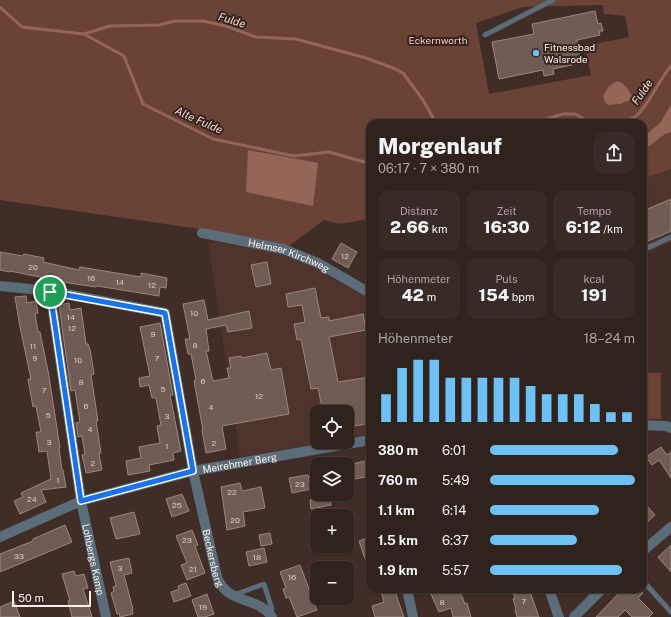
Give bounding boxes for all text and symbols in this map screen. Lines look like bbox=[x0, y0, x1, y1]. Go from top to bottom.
water label: Fulde bbox=[217, 10, 247, 30]
park label: Eckernworth bbox=[409, 34, 468, 46]
place label: Fitnessbad Walsrode bbox=[544, 41, 595, 65]
marker: Fitnessbad Walsrode bbox=[531, 48, 541, 58]
water label: Fulde bbox=[629, 77, 655, 107]
water label: Alte Fulde bbox=[173, 104, 225, 136]
button: share bbox=[593, 132, 635, 174]
text: Morgenlauf bbox=[378, 133, 502, 159]
text: 06:17 · 7 × 380 m bbox=[378, 161, 479, 176]
text: Distanz bbox=[400, 205, 438, 217]
text: Zeit bbox=[496, 205, 517, 217]
text: Tempo bbox=[577, 205, 611, 217]
text: 2.66 bbox=[390, 217, 429, 237]
text: 16:30 bbox=[483, 217, 530, 237]
text: 6:12 bbox=[566, 217, 601, 237]
text: km bbox=[429, 223, 448, 235]
text: /km bbox=[601, 223, 623, 235]
street label: Helmser Kirchweg bbox=[247, 236, 332, 274]
house number: 12 bbox=[341, 251, 349, 261]
house number: 20 bbox=[28, 262, 38, 272]
house number: 16 bbox=[87, 273, 95, 283]
text: Höhenmeter bbox=[387, 273, 451, 285]
text: Puls bbox=[495, 273, 518, 285]
text: kcal bbox=[584, 273, 605, 285]
pin bbox=[33, 275, 67, 309]
house number: 14 bbox=[116, 277, 124, 287]
house number: 12 bbox=[148, 280, 156, 290]
icon: arrive bbox=[39, 281, 61, 303]
text: 42 bbox=[401, 285, 424, 305]
text: 154 bbox=[479, 285, 509, 305]
text: 191 bbox=[581, 285, 607, 305]
text: m bbox=[424, 291, 436, 303]
text: bpm bbox=[509, 291, 534, 303]
house number: 10 bbox=[190, 308, 198, 318]
house number: 14 bbox=[67, 312, 75, 322]
house number: 12 bbox=[68, 323, 76, 333]
house number: 9 bbox=[151, 329, 156, 339]
text: Höhenmeter bbox=[378, 331, 453, 346]
text: 18–24 m bbox=[584, 331, 635, 346]
house number: 8 bbox=[192, 340, 198, 350]
house number: 11 bbox=[30, 341, 36, 351]
house number: 9 bbox=[33, 353, 38, 363]
house number: 7 bbox=[155, 353, 160, 363]
house number: 10 bbox=[74, 355, 82, 365]
house number: 6 bbox=[201, 376, 206, 386]
house number: 8 bbox=[78, 377, 84, 387]
house number: 5 bbox=[160, 384, 166, 394]
house number: 7 bbox=[42, 385, 47, 395]
house number: 12 bbox=[255, 391, 263, 401]
house number: 6 bbox=[84, 401, 89, 411]
house number: 4 bbox=[208, 402, 214, 412]
map controls bbox=[310, 405, 354, 605]
button: locate bbox=[310, 405, 354, 449]
house number: 5 bbox=[45, 410, 51, 420]
house number: 3 bbox=[164, 411, 170, 421]
house number: 4 bbox=[87, 424, 93, 434]
house number: 3 bbox=[46, 437, 52, 447]
house number: 2 bbox=[212, 438, 217, 448]
house number: 1 bbox=[165, 441, 169, 451]
text: 380 m bbox=[378, 443, 418, 458]
text: 6:01 bbox=[442, 443, 466, 458]
street label: Meirehmer Berg bbox=[202, 450, 278, 475]
button: layers bbox=[310, 457, 354, 501]
house number: 2 bbox=[91, 458, 96, 468]
text: 760 m bbox=[378, 473, 418, 488]
text: 5:49 bbox=[442, 473, 469, 488]
house number: 1 bbox=[56, 475, 60, 485]
house number: 23 bbox=[295, 479, 305, 489]
house number: 22 bbox=[227, 487, 237, 497]
house number: 24 bbox=[27, 494, 37, 504]
house number: 25 bbox=[172, 500, 182, 510]
text: 1.1 km bbox=[378, 503, 415, 518]
text: 6:14 bbox=[442, 503, 467, 518]
button: + bbox=[310, 509, 354, 553]
house number: 20 bbox=[230, 515, 240, 525]
street label: Lohbergs Kamp bbox=[80, 523, 107, 596]
street label: Beckersberg bbox=[200, 528, 227, 589]
text: 1.5 km bbox=[378, 533, 418, 548]
text: 6:37 bbox=[442, 533, 469, 548]
house number: 23 bbox=[182, 535, 192, 545]
house number: 33 bbox=[14, 551, 24, 561]
house number: 18 bbox=[253, 552, 261, 562]
button: − bbox=[310, 561, 354, 605]
house number: 3 bbox=[117, 563, 123, 573]
text: 1.9 km bbox=[378, 563, 418, 578]
text: 5:57 bbox=[442, 563, 469, 578]
house number: 21 bbox=[189, 564, 197, 574]
house number: 16 bbox=[288, 572, 296, 582]
scale bar bbox=[12, 589, 91, 608]
text: 50 m bbox=[18, 592, 44, 604]
house number: 7 bbox=[522, 596, 527, 606]
house number: 8 bbox=[439, 597, 445, 607]
house number: 19 bbox=[199, 602, 207, 612]

